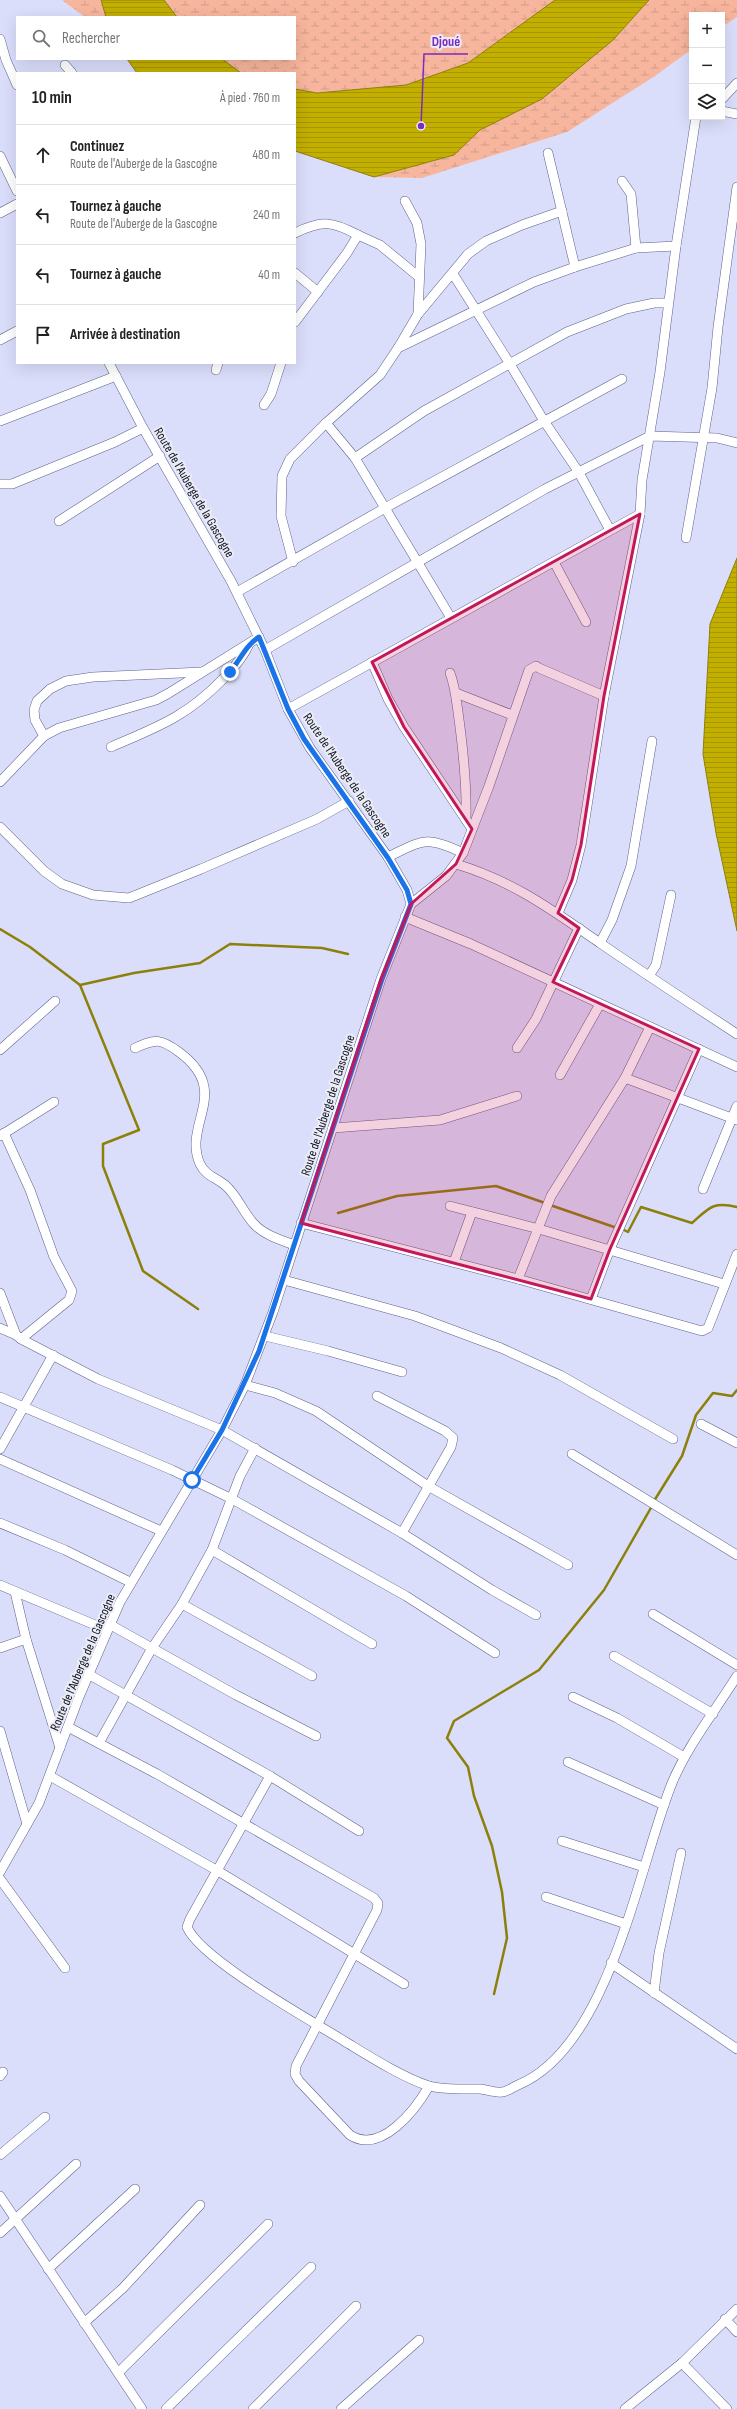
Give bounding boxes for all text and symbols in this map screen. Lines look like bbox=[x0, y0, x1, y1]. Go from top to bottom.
map controls bbox=[689, 12, 725, 120]
button: + bbox=[689, 12, 725, 48]
search box bbox=[16, 16, 296, 60]
icon: search bbox=[30, 27, 52, 49]
callout: Djoué bbox=[424, 28, 468, 54]
text: Rechercher bbox=[62, 29, 120, 48]
text: Djoué bbox=[432, 33, 460, 50]
button: − bbox=[689, 48, 725, 84]
button: layers bbox=[689, 84, 725, 120]
text: 10 min bbox=[32, 88, 72, 108]
text: À pied · 760 m bbox=[220, 90, 280, 106]
text: Continuez bbox=[70, 137, 124, 156]
icon: ahead bbox=[32, 144, 54, 166]
text: 480 m bbox=[253, 147, 280, 163]
text: Route de l'Auberge de la Gascogne bbox=[70, 156, 217, 172]
text: Tournez à gauche bbox=[70, 197, 161, 216]
icon: left bbox=[32, 204, 54, 226]
text: 240 m bbox=[253, 207, 280, 223]
text: Route de l'Auberge de la Gascogne bbox=[70, 216, 217, 232]
icon: left bbox=[32, 264, 54, 286]
text: Tournez à gauche bbox=[70, 265, 161, 284]
text: 40 m bbox=[258, 267, 280, 283]
icon: arrive bbox=[32, 324, 54, 346]
text: Arrivée à destination bbox=[70, 325, 180, 344]
street label: Route de l'Auberge de la Gascogne bbox=[150, 425, 238, 560]
route end bbox=[221, 663, 239, 681]
street label: Route de l'Auberge de la Gascogne bbox=[299, 710, 395, 841]
street label: Route de l'Auberge de la Gascogne bbox=[298, 1033, 358, 1178]
route start bbox=[183, 1471, 201, 1489]
street label: Route de l'Auberge de la Gascogne bbox=[47, 1592, 119, 1733]

